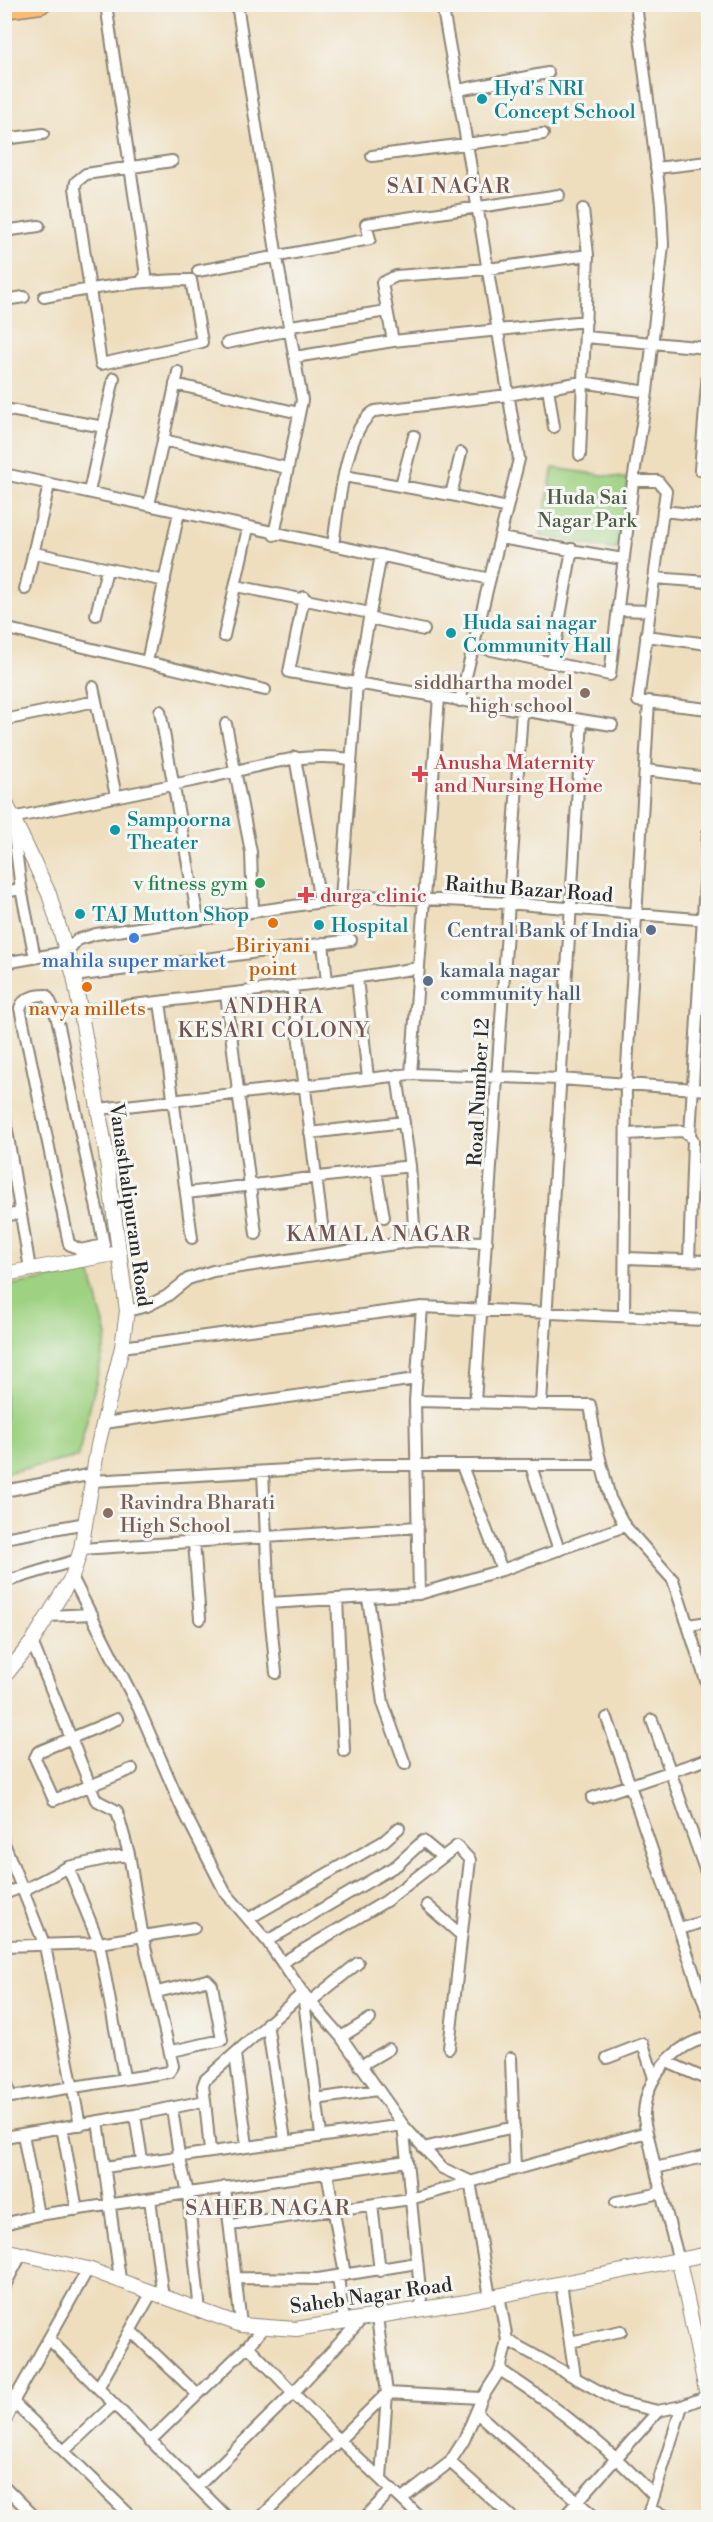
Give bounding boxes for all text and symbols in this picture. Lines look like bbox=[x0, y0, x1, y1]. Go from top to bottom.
place label: Hyd's NRI Concept School bbox=[494, 77, 636, 125]
marker: Hyd's NRI Concept School bbox=[475, 92, 489, 106]
district label: SAI NAGAR bbox=[387, 174, 511, 200]
park label: Huda Sai Nagar Park bbox=[537, 486, 638, 534]
place label: Huda sai nagar Community Hall bbox=[463, 611, 612, 659]
marker: Huda sai nagar Community Hall bbox=[444, 626, 458, 640]
place label: siddhartha model high school bbox=[414, 671, 573, 719]
marker: siddhartha model high school bbox=[578, 686, 592, 700]
place label: Anusha Maternity and Nursing Home bbox=[433, 751, 603, 799]
marker: Anusha Maternity and Nursing Home bbox=[411, 765, 429, 783]
place label: Sampoorna Theater bbox=[127, 808, 232, 856]
marker: Sampoorna Theater bbox=[108, 823, 122, 837]
place label: v fitness gym bbox=[133, 872, 248, 897]
street label: Raithu Bazar Road bbox=[444, 872, 614, 909]
marker: v fitness gym bbox=[253, 876, 267, 890]
place label: durga clinic bbox=[320, 884, 427, 909]
marker: durga clinic bbox=[297, 886, 315, 904]
place label: TAJ Mutton Shop bbox=[92, 903, 249, 928]
marker: TAJ Mutton Shop bbox=[73, 907, 87, 921]
place label: Hospital bbox=[331, 914, 408, 939]
marker: Biriyani point bbox=[266, 916, 280, 930]
marker: Hospital bbox=[312, 918, 326, 932]
place label: Central Bank of India bbox=[447, 919, 640, 944]
marker: Central Bank of India bbox=[644, 923, 658, 937]
marker: mahila super market bbox=[127, 931, 141, 945]
place label: Biriyani point bbox=[235, 934, 311, 982]
place label: mahila super market bbox=[42, 949, 226, 974]
place label: kamala nagar community hall bbox=[440, 959, 581, 1007]
marker: kamala nagar community hall bbox=[421, 974, 435, 988]
marker: navya millets bbox=[80, 980, 94, 994]
district label: ANDHRA KESARI COLONY bbox=[178, 994, 370, 1044]
place label: navya millets bbox=[28, 997, 146, 1022]
street label: Road Number 12 bbox=[463, 1017, 496, 1167]
street label: Vanasthalipuram Road bbox=[103, 1101, 156, 1309]
district label: KAMALA NAGAR bbox=[286, 1222, 472, 1248]
place label: Ravindra Bharati High School bbox=[120, 1491, 276, 1539]
marker: Ravindra Bharati High School bbox=[101, 1506, 115, 1520]
district label: SAHEB NAGAR bbox=[185, 2196, 351, 2222]
street label: Saheb Nagar Road bbox=[289, 2273, 455, 2320]

